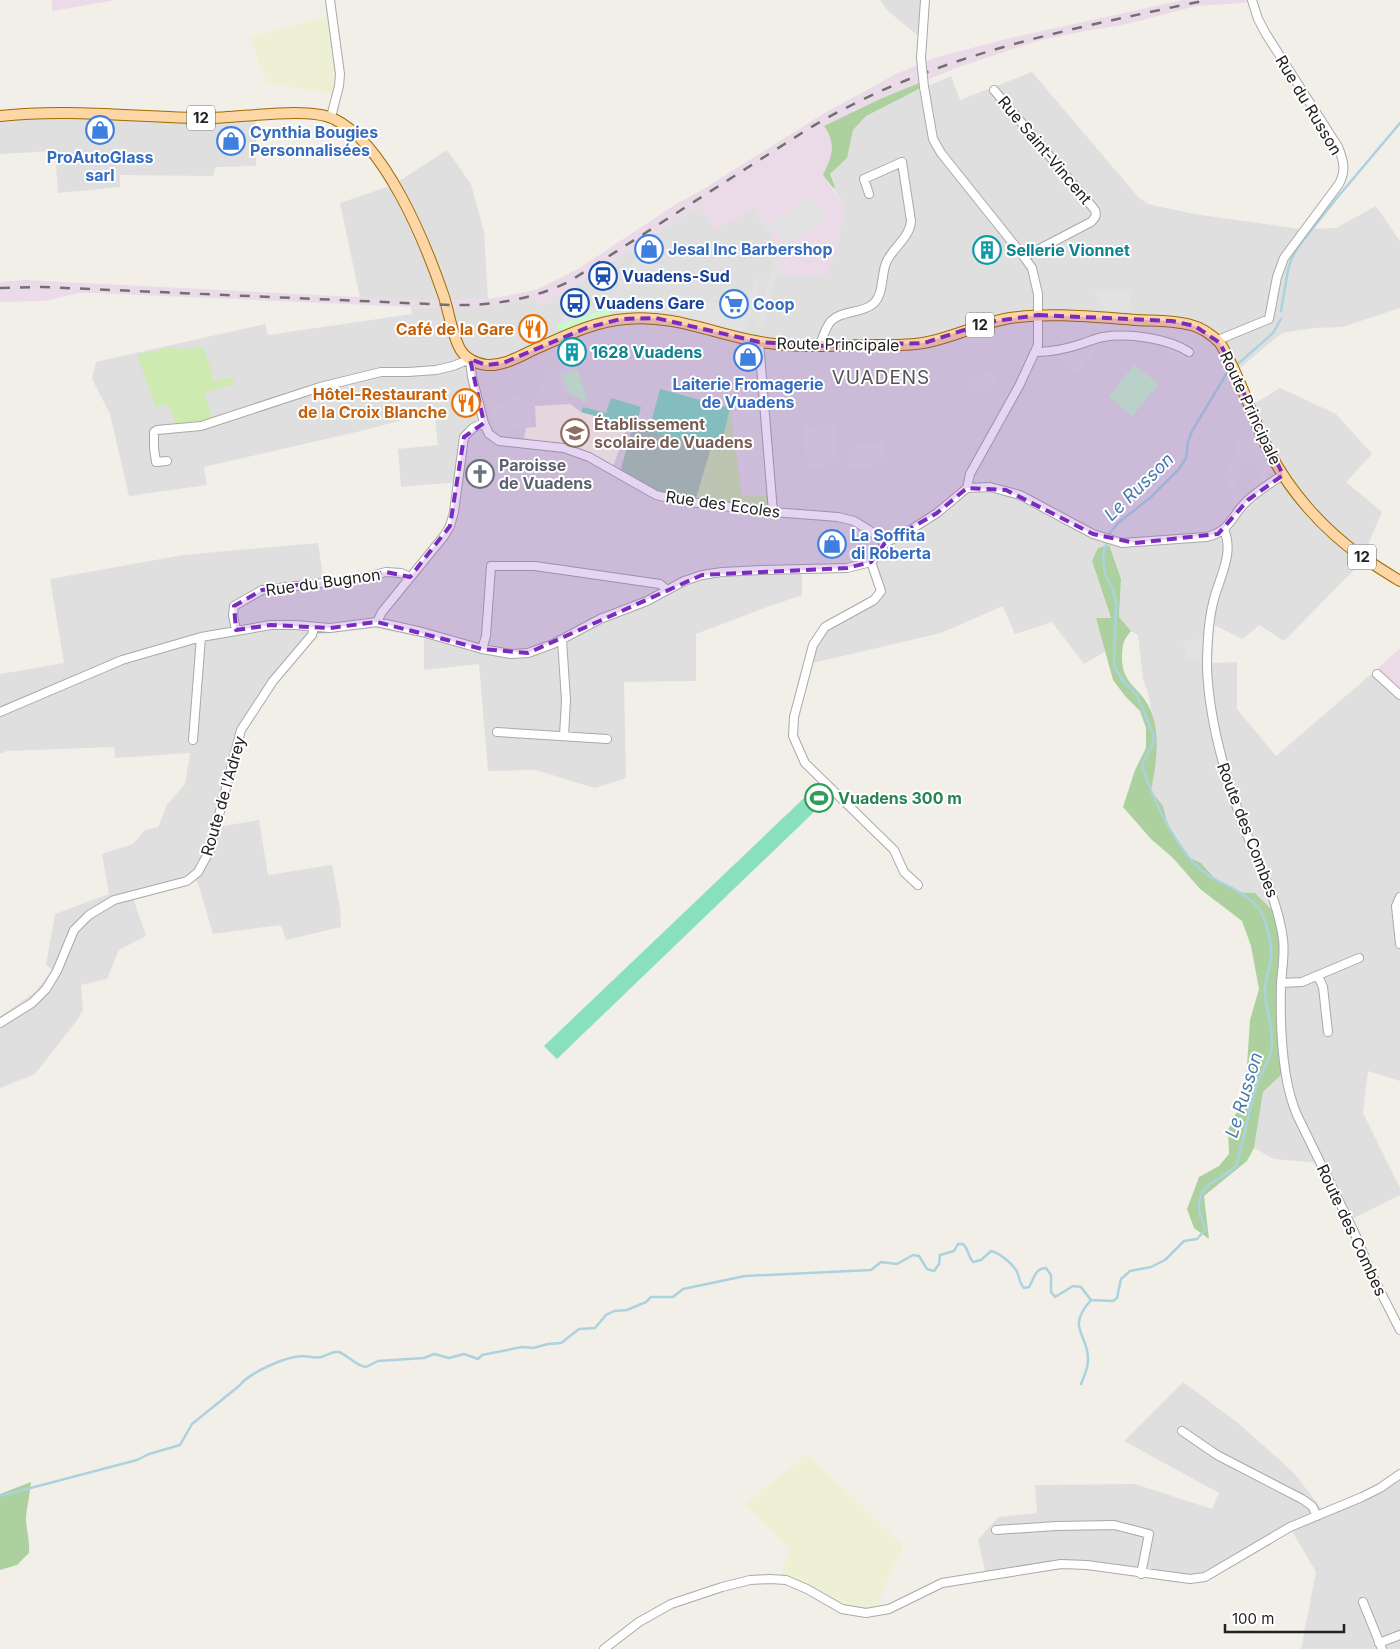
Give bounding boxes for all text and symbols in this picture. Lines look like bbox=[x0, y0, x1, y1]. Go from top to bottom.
street label: Rue du Russon bbox=[1271, 51, 1347, 159]
street label: Rue Saint-Vincent bbox=[994, 92, 1096, 208]
road number: 12 bbox=[187, 106, 215, 130]
shop icon: ProAutoGlass sarl bbox=[85, 115, 115, 145]
place label: Cynthia Bougies Personnalisées bbox=[250, 122, 378, 160]
shop icon: Cynthia Bougies Personnalisées bbox=[216, 126, 246, 156]
place label: ProAutoGlass sarl bbox=[47, 147, 153, 185]
shop icon: Jesal Inc Barbershop bbox=[634, 234, 664, 264]
building icon: Sellerie Vionnet bbox=[972, 235, 1002, 265]
place label: Jesal Inc Barbershop bbox=[668, 239, 833, 259]
place label: Sellerie Vionnet bbox=[1006, 240, 1130, 260]
station icon: Vuadens-Sud bbox=[588, 261, 618, 291]
place label: Vuadens-Sud bbox=[622, 266, 730, 286]
bus stop icon: Vuadens Gare bbox=[560, 288, 590, 318]
supermarket icon: Coop bbox=[719, 289, 749, 319]
place label: Vuadens Gare bbox=[594, 293, 704, 313]
place label: Coop bbox=[753, 294, 795, 314]
road number: 12 bbox=[966, 312, 994, 338]
restaurant icon: Café de la Gare bbox=[518, 314, 548, 344]
place label: Café de la Gare bbox=[396, 319, 514, 339]
street label: Route Principale bbox=[776, 333, 900, 355]
building icon: 1628 Vuadens bbox=[557, 337, 587, 367]
place label: 1628 Vuadens bbox=[591, 342, 702, 362]
shop icon: Laiterie Fromagerie de Vuadens bbox=[733, 342, 763, 372]
street label: Route Principale bbox=[1216, 348, 1286, 468]
district label: VUADENS bbox=[832, 366, 930, 389]
place label: Laiterie Fromagerie de Vuadens bbox=[672, 374, 824, 412]
place label: Hôtel-Restaurant de la Croix Blanche bbox=[298, 384, 447, 422]
restaurant icon: Hôtel-Restaurant de la Croix Blanche bbox=[451, 388, 481, 418]
place label: Établissement scolaire de Vuadens bbox=[594, 414, 753, 452]
school or university icon: Établissement scolaire de Vuadens bbox=[560, 418, 590, 448]
water label: Le Russon bbox=[1100, 448, 1178, 525]
place label: Paroisse de Vuadens bbox=[499, 455, 592, 493]
church icon: Paroisse de Vuadens bbox=[465, 459, 495, 489]
street label: Rue des Ecoles bbox=[664, 486, 782, 522]
place label: La Soffita di Roberta bbox=[851, 525, 931, 563]
shop icon: La Soffita di Roberta bbox=[817, 529, 847, 559]
road number: 12 bbox=[1348, 544, 1376, 570]
street label: Rue du Bugnon bbox=[264, 564, 382, 600]
street label: Route de l'Adrey bbox=[196, 734, 250, 858]
street label: Route des Combes bbox=[1213, 760, 1283, 900]
sports icon: Vuadens 300 m bbox=[804, 783, 834, 813]
place label: Vuadens 300 m bbox=[838, 788, 962, 808]
water label: Le Russon bbox=[1221, 1050, 1266, 1140]
street label: Route des Combes bbox=[1313, 1161, 1391, 1299]
scale bar bbox=[1225, 1602, 1344, 1634]
text: 100 m bbox=[1232, 1609, 1274, 1628]

